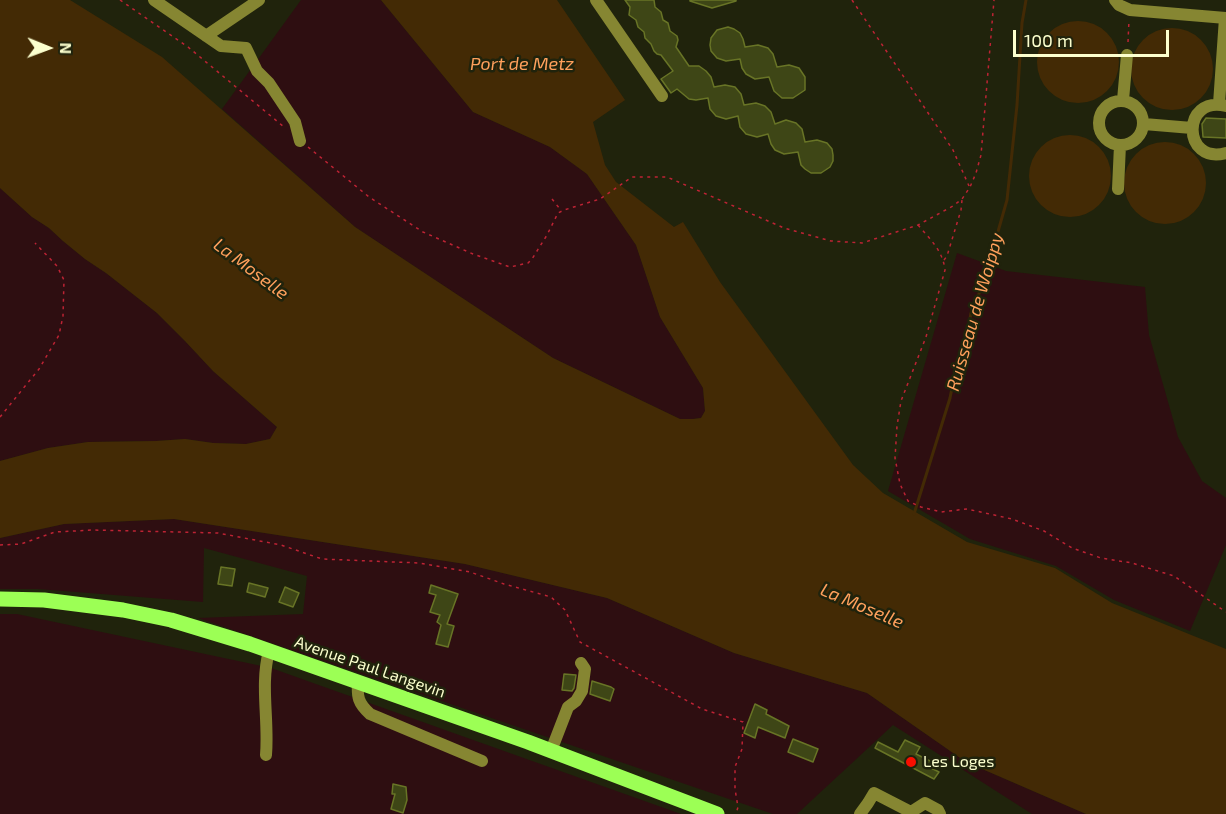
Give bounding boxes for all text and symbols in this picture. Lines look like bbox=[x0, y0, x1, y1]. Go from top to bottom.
north arrow bbox=[18, 18, 78, 78]
scale bar bbox=[1016, 18, 1172, 56]
text: 100 m bbox=[1024, 29, 1073, 51]
text: N bbox=[57, 42, 76, 54]
water label: Port de Metz bbox=[470, 53, 574, 75]
water label: Ruisseau de Woippy bbox=[942, 230, 1008, 394]
water label: La Moselle bbox=[209, 234, 293, 304]
water label: La Moselle bbox=[817, 579, 907, 633]
street label: Avenue Paul Langevin bbox=[292, 632, 448, 702]
place label: Les Loges bbox=[923, 752, 994, 772]
marker: Les Loges bbox=[904, 755, 918, 769]

